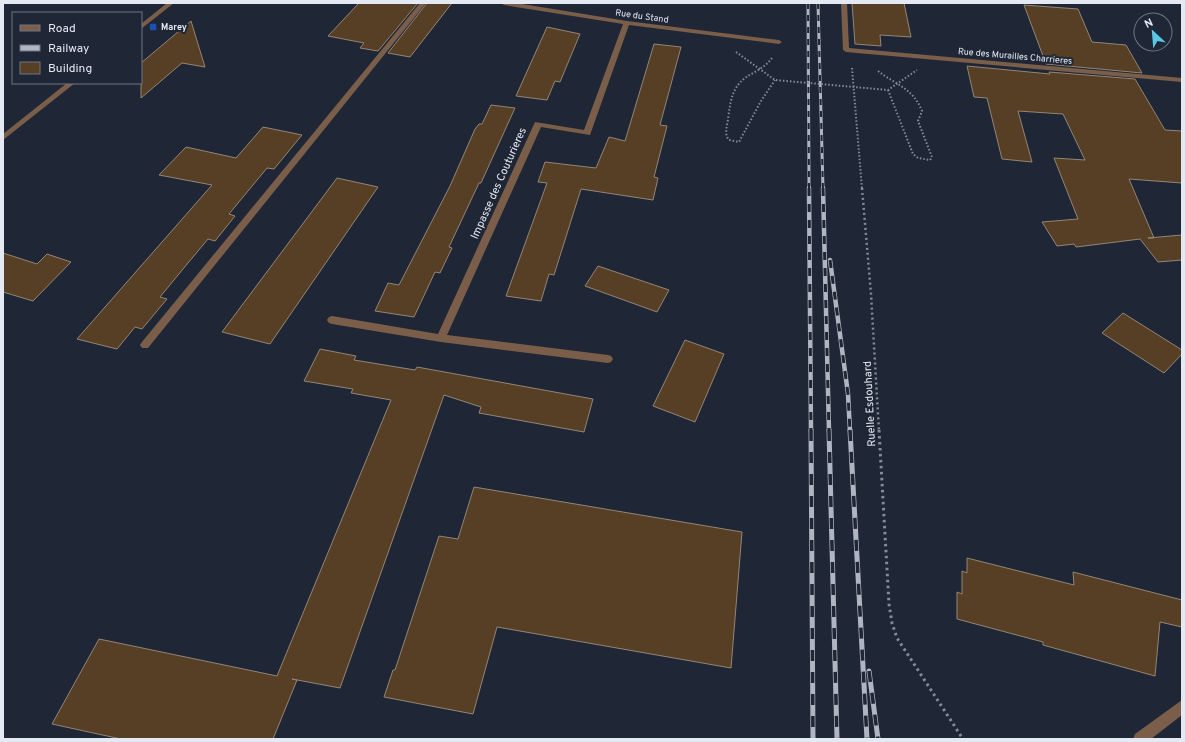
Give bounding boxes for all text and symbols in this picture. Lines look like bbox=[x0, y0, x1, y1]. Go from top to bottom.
street label: Rue du Stand bbox=[615, 7, 669, 26]
legend bbox=[12, 12, 142, 84]
north arrow bbox=[1133, 12, 1173, 52]
text: N bbox=[1142, 16, 1156, 32]
text: Road bbox=[48, 21, 76, 37]
marker: Marey bbox=[148, 22, 158, 32]
place label: Marey bbox=[161, 22, 187, 33]
text: Railway bbox=[48, 41, 89, 57]
street label: Rue des Murailles Charrieres bbox=[957, 46, 1073, 67]
text: Building bbox=[48, 61, 92, 77]
street label: Impasse des Couturieres bbox=[468, 125, 530, 241]
street label: Ruelle Esdouhard bbox=[861, 361, 879, 447]

